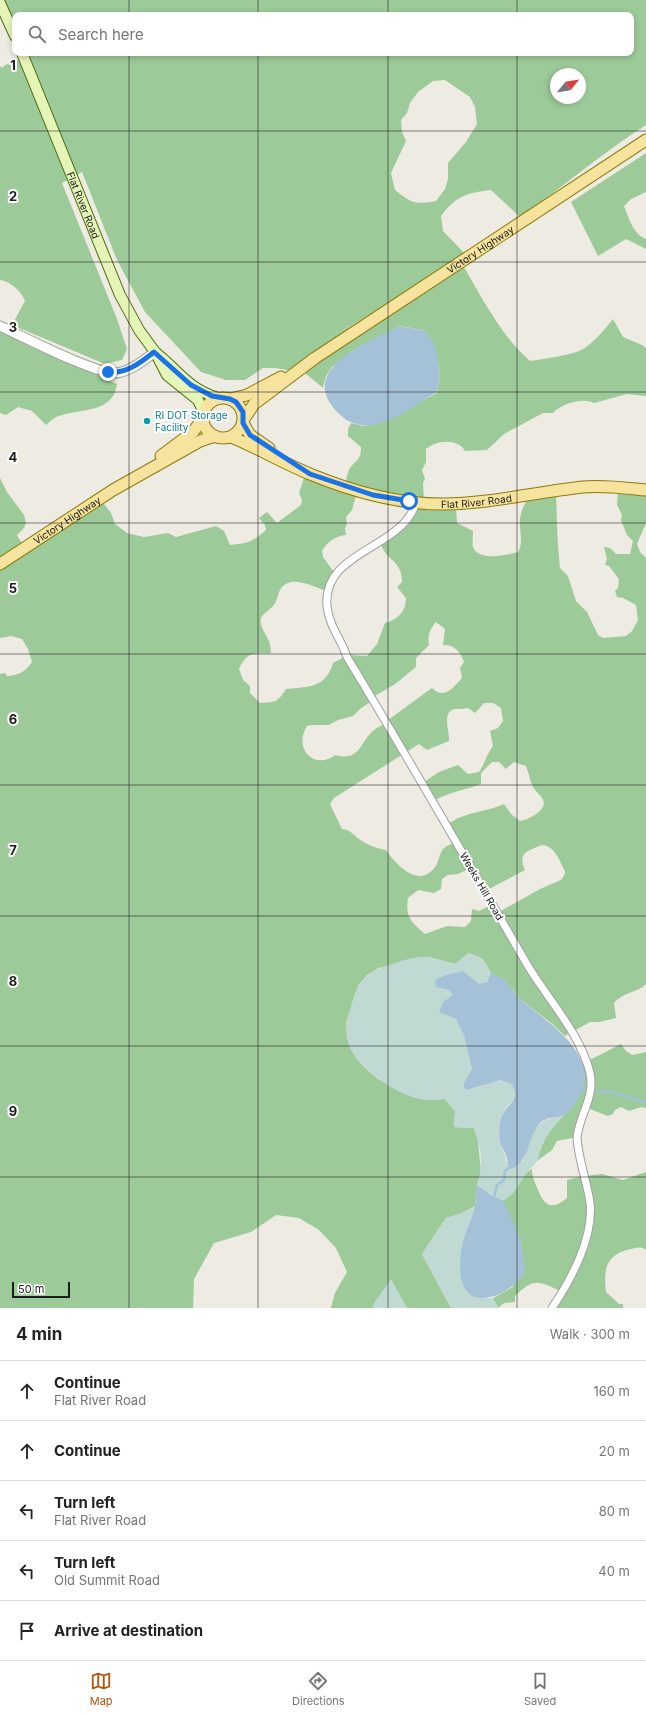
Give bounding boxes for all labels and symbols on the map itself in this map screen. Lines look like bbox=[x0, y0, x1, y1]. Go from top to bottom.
text: 1 bbox=[10, 57, 16, 73]
north arrow bbox=[550, 68, 586, 104]
street label: Flat River Road bbox=[65, 170, 102, 240]
text: 2 bbox=[9, 188, 17, 204]
street label: Victory Highway bbox=[444, 223, 516, 276]
text: 3 bbox=[9, 319, 17, 335]
route end bbox=[99, 363, 117, 381]
place label: RI DOT Storage Facility bbox=[155, 409, 228, 433]
marker: RI DOT Storage Facility bbox=[142, 416, 152, 426]
text: 4 bbox=[9, 449, 18, 465]
route start bbox=[400, 492, 418, 510]
street label: Flat River Road bbox=[441, 492, 513, 510]
street label: Victory Highway bbox=[31, 494, 103, 547]
text: 5 bbox=[9, 580, 17, 596]
text: 6 bbox=[9, 711, 17, 727]
text: 7 bbox=[9, 842, 17, 858]
street label: Weeks Hill Road bbox=[458, 850, 506, 922]
text: 8 bbox=[9, 973, 17, 989]
text: 9 bbox=[9, 1103, 17, 1119]
scale bar bbox=[12, 1280, 70, 1299]

